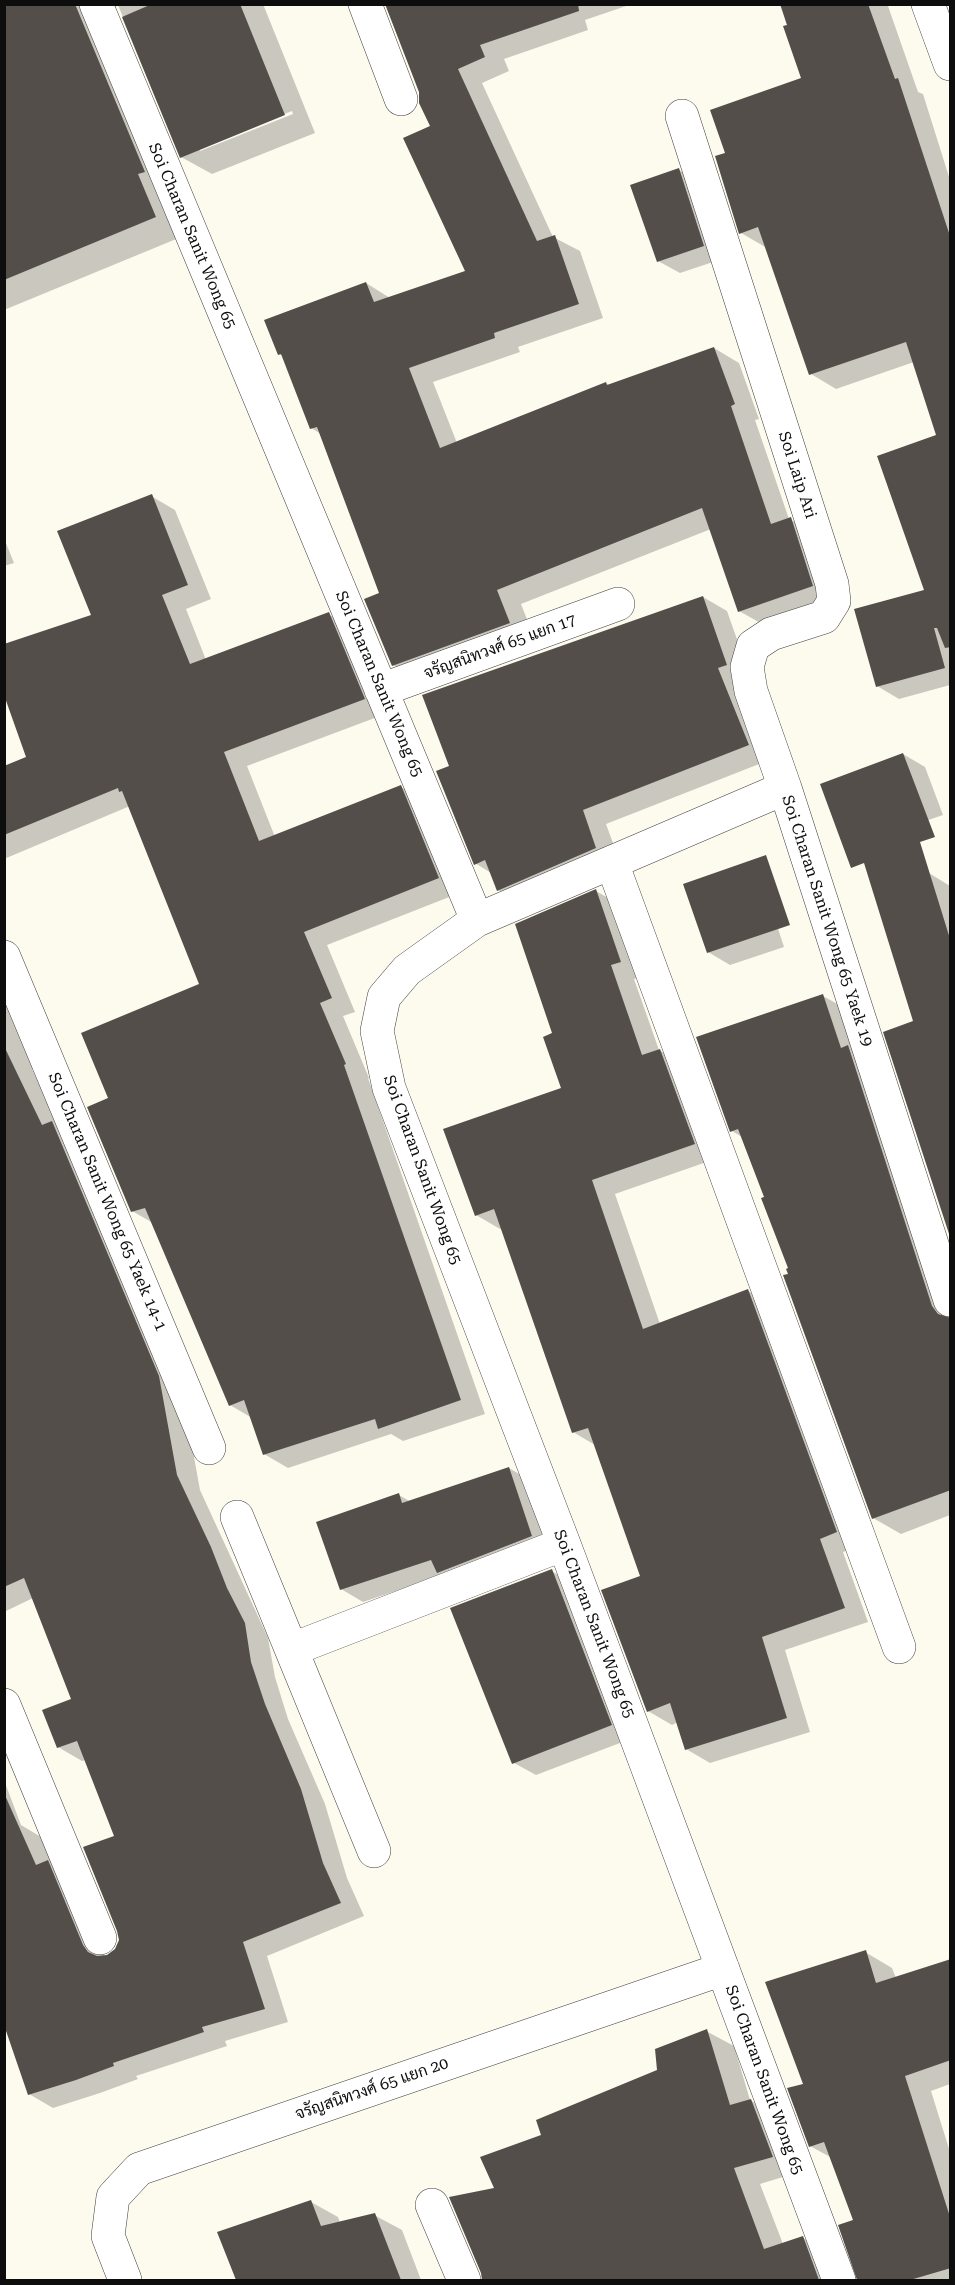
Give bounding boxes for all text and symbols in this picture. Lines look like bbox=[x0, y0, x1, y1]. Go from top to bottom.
street label: Soi Charan Sanit Wong 65 bbox=[144, 140, 240, 332]
street label: Soi Laip Ari bbox=[774, 429, 820, 521]
street label: Soi Charan Sanit Wong 65 bbox=[331, 588, 427, 780]
street label: จรัญสนิทวงศ์ 65 แยก 17 bbox=[421, 611, 579, 683]
street label: Soi Charan Sanit Wong 65 Yaek 19 bbox=[777, 793, 877, 1049]
street label: Soi Charan Sanit Wong 65 Yaek 14-1 bbox=[44, 1070, 170, 1334]
street label: Soi Charan Sanit Wong 65 bbox=[379, 1073, 465, 1267]
street label: Soi Charan Sanit Wong 65 bbox=[549, 1527, 639, 1721]
street label: Soi Charan Sanit Wong 65 bbox=[721, 1983, 807, 2177]
street label: จรัญสนิทวงศ์ 65 แยก 20 bbox=[293, 2054, 451, 2124]

